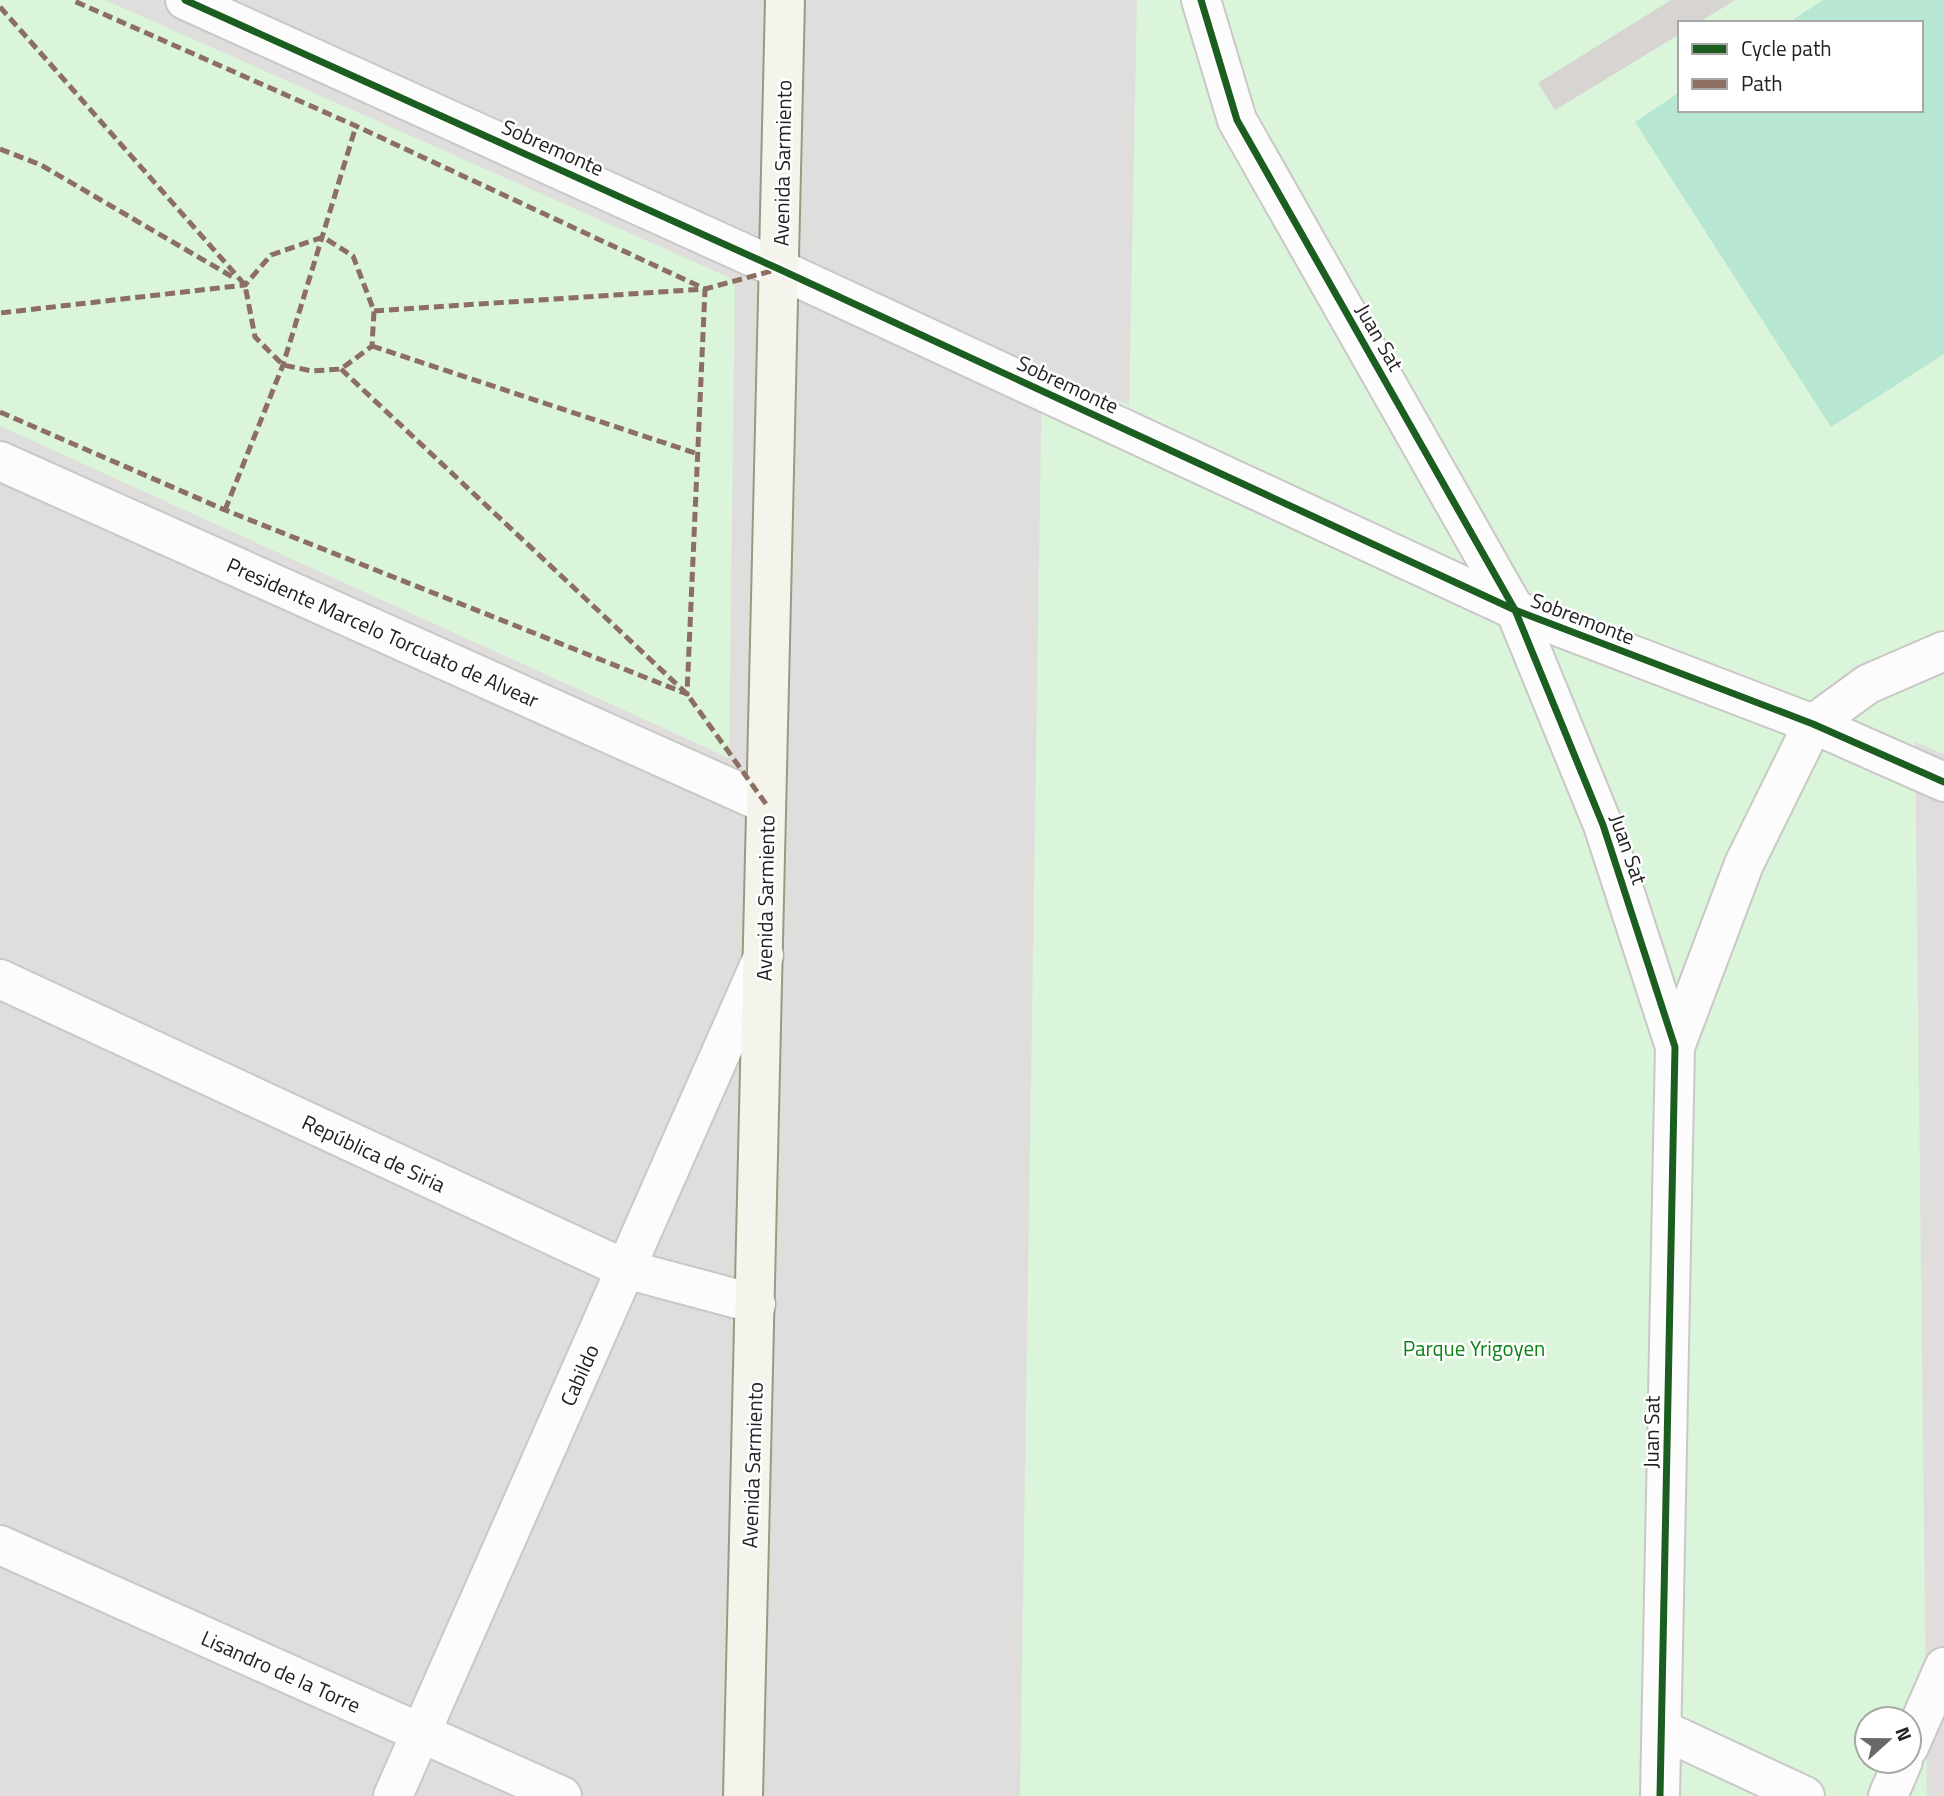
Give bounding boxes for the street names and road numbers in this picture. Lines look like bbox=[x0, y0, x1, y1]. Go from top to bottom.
street label: Avenida Sarmiento bbox=[765, 80, 799, 246]
street label: Sobremonte bbox=[497, 110, 609, 184]
street label: Juan Sat bbox=[1348, 297, 1412, 377]
street label: Sobremonte bbox=[1012, 346, 1124, 422]
street label: Presidente Marcelo Torcuato de Alvear bbox=[222, 549, 544, 715]
street label: Sobremonte bbox=[1526, 584, 1640, 652]
street label: Juan Sat bbox=[1602, 809, 1656, 889]
street label: Avenida Sarmiento bbox=[748, 815, 782, 981]
street label: República de Siria bbox=[297, 1106, 451, 1200]
street label: Cabildo bbox=[551, 1339, 607, 1411]
street label: Avenida Sarmiento bbox=[733, 1381, 771, 1549]
street label: Juan Sat bbox=[1634, 1395, 1668, 1469]
street label: Lisandro de la Torre bbox=[196, 1621, 366, 1721]

